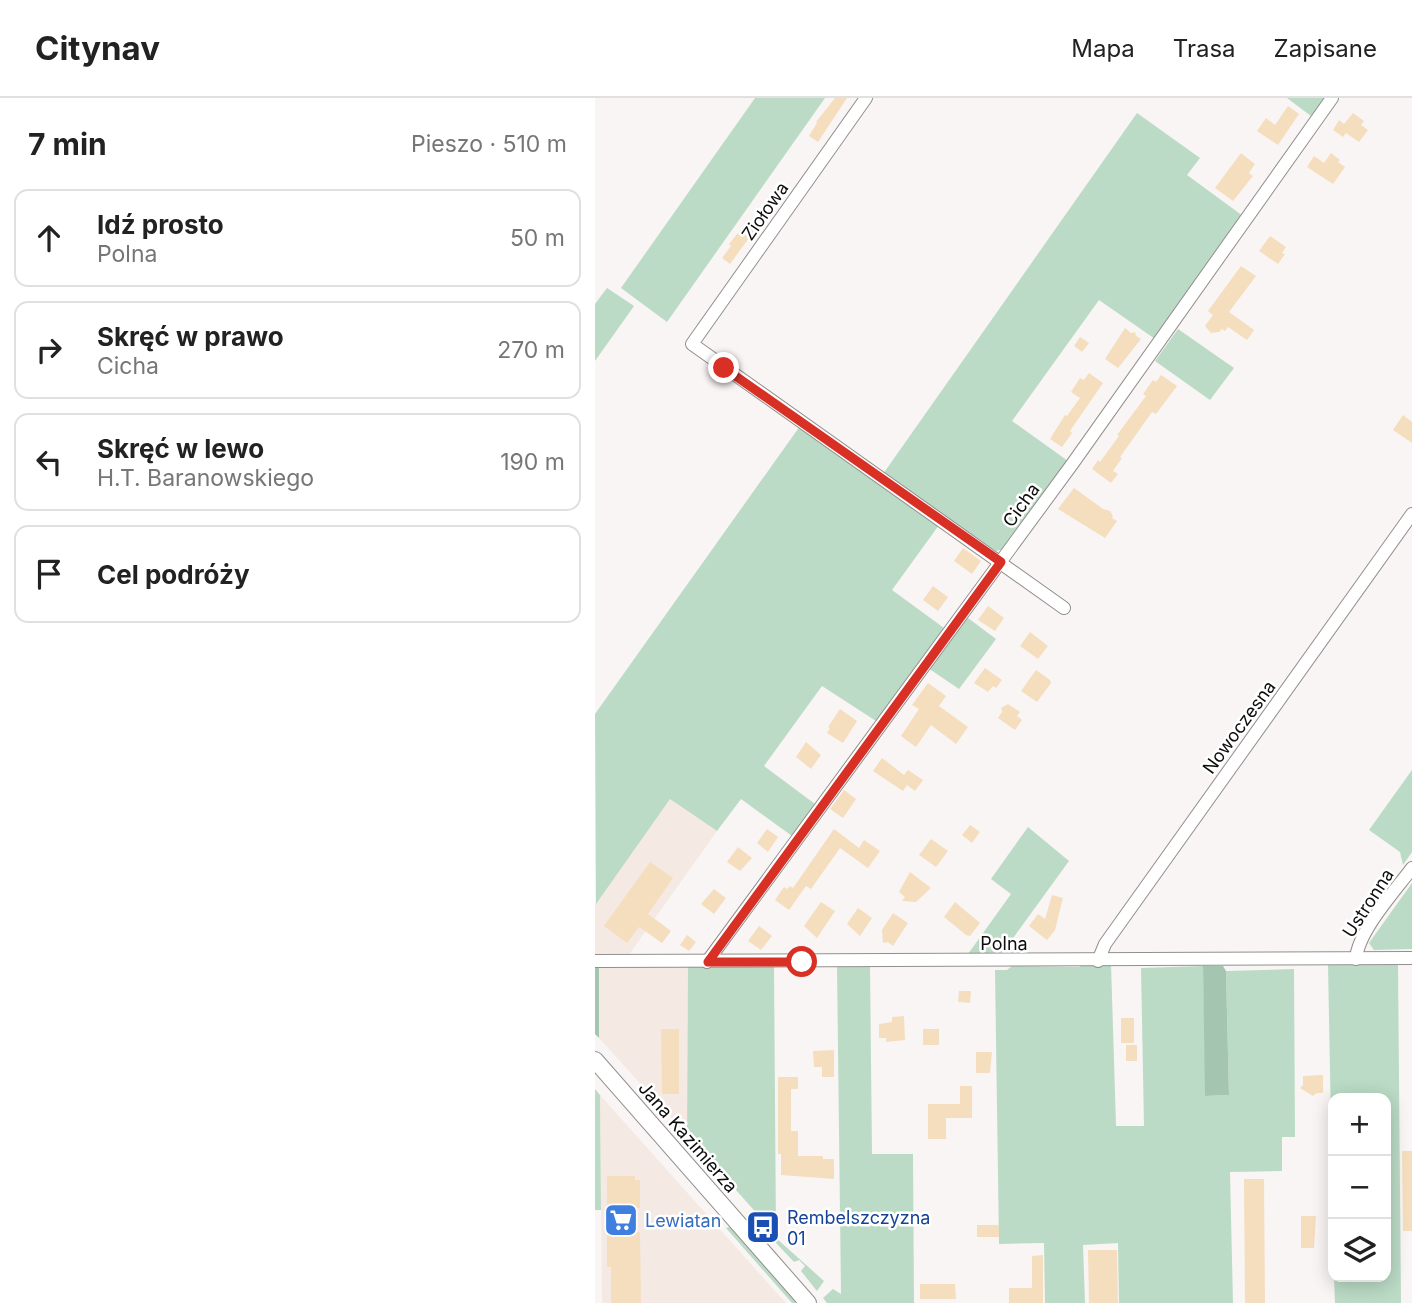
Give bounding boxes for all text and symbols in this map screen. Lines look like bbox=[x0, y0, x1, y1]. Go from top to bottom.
text: Citynav bbox=[35, 28, 160, 68]
text: Mapa bbox=[1071, 34, 1135, 63]
text: Trasa bbox=[1173, 34, 1236, 63]
text: Zapisane bbox=[1274, 34, 1377, 63]
text: 7 min bbox=[28, 126, 107, 162]
text: Pieszo · 510 m bbox=[411, 130, 567, 158]
street label: Ziołowa bbox=[737, 178, 793, 244]
text: Idź prosto bbox=[97, 209, 224, 240]
icon: ahead bbox=[30, 219, 68, 257]
text: 50 m bbox=[510, 224, 565, 252]
text: Polna bbox=[97, 240, 157, 268]
text: Skręć w prawo bbox=[97, 321, 284, 352]
icon: right bbox=[30, 331, 68, 369]
text: 270 m bbox=[497, 336, 565, 364]
text: Cicha bbox=[97, 352, 159, 380]
route end bbox=[708, 352, 739, 383]
text: Skręć w lewo bbox=[97, 433, 264, 464]
icon: left bbox=[30, 443, 68, 481]
text: 190 m bbox=[500, 448, 565, 476]
text: H.T. Baranowskiego bbox=[97, 464, 314, 492]
street label: Cicha bbox=[998, 479, 1044, 531]
icon: arrive bbox=[30, 555, 68, 593]
text: Cel podróży bbox=[97, 559, 250, 590]
street label: Nowoczesna bbox=[1198, 676, 1280, 778]
street label: Ustronna bbox=[1338, 865, 1398, 941]
street label: Polna bbox=[980, 933, 1028, 954]
route start bbox=[786, 946, 817, 977]
street label: Jana Kazimierza bbox=[634, 1077, 742, 1197]
map controls bbox=[1328, 1093, 1391, 1282]
button: + bbox=[1328, 1093, 1391, 1156]
button: − bbox=[1328, 1156, 1391, 1219]
supermarket icon: Lewiatan bbox=[602, 1201, 640, 1239]
place label: Rembelszczyzna 01 bbox=[787, 1207, 930, 1249]
bus stop icon: Rembelszczyzna 01 bbox=[744, 1208, 782, 1246]
place label: Lewiatan bbox=[645, 1210, 721, 1231]
button: layers bbox=[1328, 1219, 1391, 1282]

